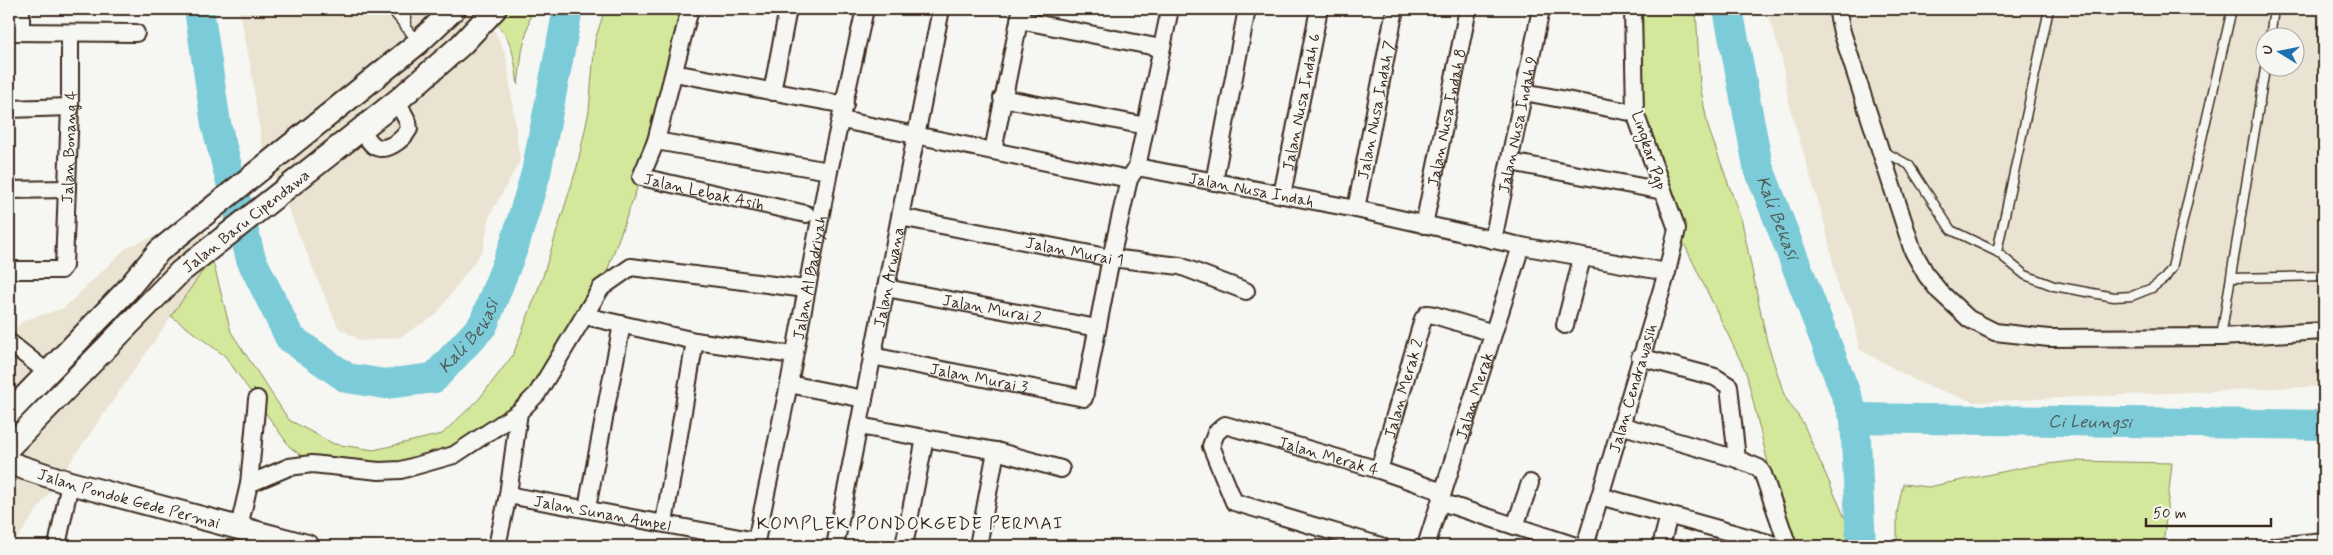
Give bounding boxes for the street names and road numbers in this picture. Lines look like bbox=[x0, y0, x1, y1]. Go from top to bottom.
street label: Jalan Nusa Indah 6 bbox=[1278, 32, 1326, 173]
street label: Jalan Nusa Indah 7 bbox=[1353, 39, 1401, 181]
street label: Jalan Nusa Indah 8 bbox=[1423, 47, 1472, 188]
street label: Jalan Nusa Indah 9 bbox=[1494, 54, 1543, 195]
street label: Jalan Bonang 4 bbox=[57, 91, 82, 204]
street label: Lingkar Pgp bbox=[1625, 108, 1671, 193]
street label: Jalan Baru Cipendawa bbox=[178, 165, 314, 278]
street label: Jalan Nusa Indah bbox=[1187, 168, 1316, 213]
street label: Jalan Lebak Asih bbox=[641, 169, 766, 216]
street label: Jalan Al Badriyah bbox=[789, 214, 832, 342]
street label: Jalan Arwana bbox=[869, 225, 910, 329]
street label: Jalan Murai 1 bbox=[1024, 233, 1125, 271]
street label: Jalan Murai 2 bbox=[941, 290, 1043, 329]
street label: Jalan Cendrawasih bbox=[1605, 321, 1663, 455]
street label: Jalan Merak 2 bbox=[1380, 336, 1429, 441]
street label: Jalan Merak bbox=[1451, 349, 1499, 442]
street label: Jalan Murai 3 bbox=[928, 359, 1029, 399]
street label: Jalan Merak 4 bbox=[1275, 432, 1381, 481]
street label: Jalan Pondok Gede Permai bbox=[35, 464, 222, 534]
street label: Jalan Sunan Ampel bbox=[532, 491, 672, 537]

